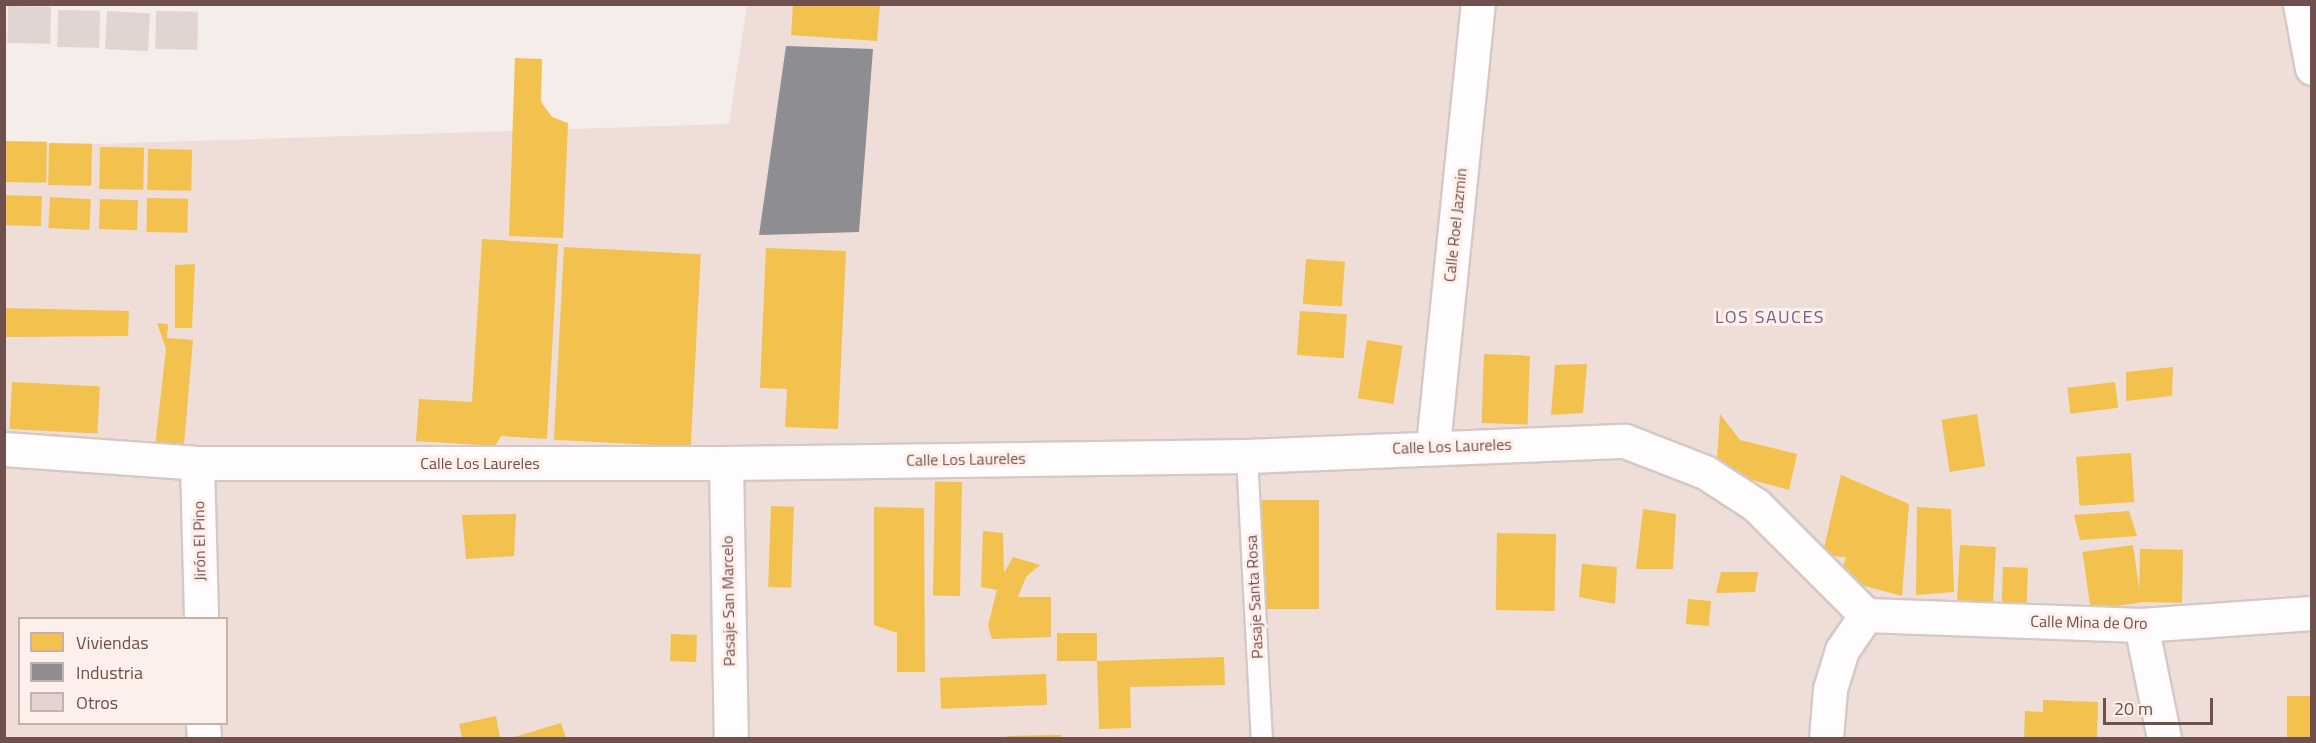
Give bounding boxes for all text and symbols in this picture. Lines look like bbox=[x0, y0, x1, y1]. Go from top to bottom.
street label: Calle Roel Jazmin bbox=[1439, 167, 1471, 283]
district label: LOS SAUCES bbox=[1715, 306, 1825, 328]
street label: Calle Los Laureles bbox=[1392, 434, 1512, 458]
street label: Calle Los Laureles bbox=[906, 448, 1026, 470]
street label: Calle Los Laureles bbox=[420, 453, 540, 473]
street label: Jirón El Pino bbox=[189, 501, 209, 581]
street label: Pasaje San Marcelo bbox=[717, 535, 739, 667]
street label: Pasaje Santa Rosa bbox=[1241, 535, 1267, 659]
street label: Calle Mina de Oro bbox=[2030, 611, 2148, 633]
legend bbox=[18, 617, 228, 725]
text: Viviendas bbox=[76, 629, 149, 656]
text: Industria bbox=[76, 659, 143, 686]
scale bar bbox=[2106, 686, 2216, 724]
text: Otros bbox=[76, 689, 118, 716]
text: 20 m bbox=[2114, 695, 2153, 722]

